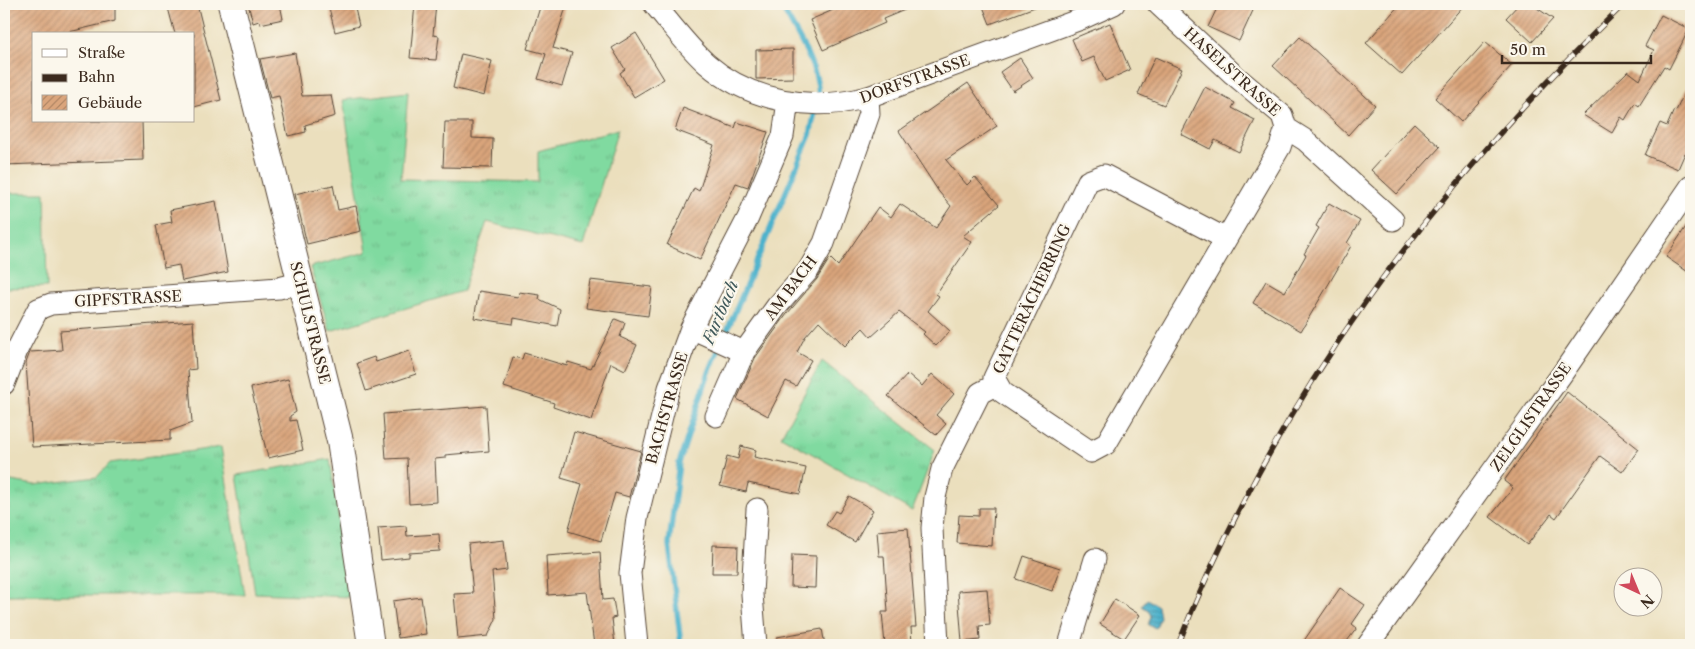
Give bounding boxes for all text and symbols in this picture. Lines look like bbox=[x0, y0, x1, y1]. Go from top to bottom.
street label: HASELSTRASSE bbox=[1180, 23, 1285, 120]
legend bbox=[32, 32, 195, 122]
scale bar bbox=[1502, 32, 1651, 64]
text: 50 m bbox=[1510, 40, 1546, 59]
text: Straße bbox=[78, 43, 125, 62]
street label: DORFSTRASSE bbox=[857, 50, 972, 107]
text: Bahn bbox=[78, 67, 116, 86]
text: Gebäude bbox=[78, 93, 142, 112]
street label: GATTERÄCHERRING bbox=[989, 221, 1075, 377]
street label: AM BACH bbox=[760, 252, 821, 324]
street label: SCHULSTRASSE bbox=[286, 260, 335, 386]
water label: Furtbach bbox=[697, 277, 742, 349]
street label: GIPFSTRASSE bbox=[74, 286, 182, 311]
street label: BACHSTRASSE bbox=[641, 350, 692, 466]
street label: ZELGLISTRASSE bbox=[1486, 359, 1575, 475]
north arrow bbox=[1612, 566, 1662, 616]
text: N bbox=[1636, 591, 1658, 612]

